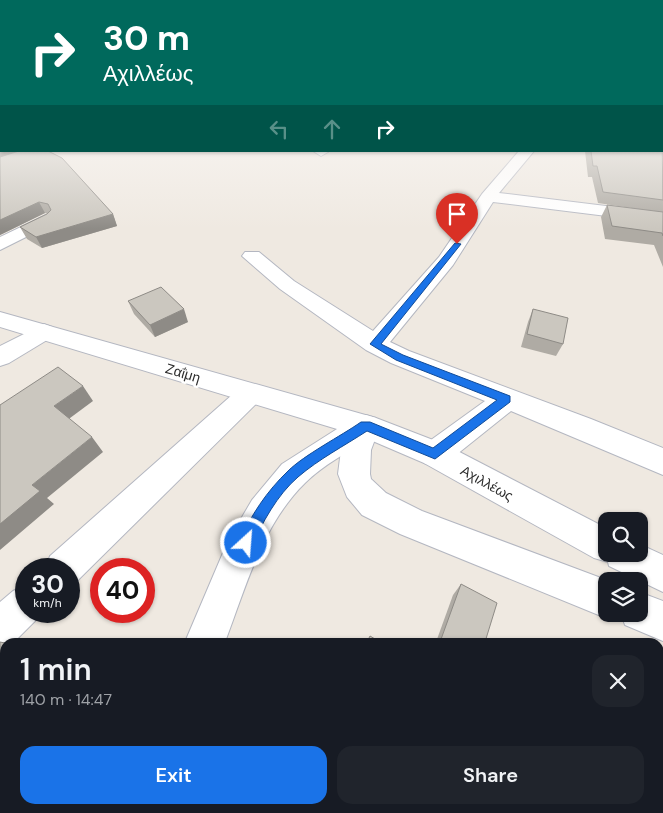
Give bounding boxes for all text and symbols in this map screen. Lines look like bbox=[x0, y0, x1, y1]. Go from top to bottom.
text: 30 m bbox=[103, 15, 190, 61]
icon: right bbox=[20, 20, 85, 85]
text: Αχιλλέως bbox=[103, 59, 193, 88]
icon: left bbox=[265, 115, 293, 143]
icon: ahead bbox=[318, 115, 346, 143]
icon: right bbox=[371, 115, 399, 143]
pin bbox=[436, 193, 478, 244]
icon: arrive bbox=[443, 200, 471, 228]
street label: Ζαΐμη bbox=[163, 359, 203, 387]
street label: Αχιλλέως bbox=[458, 461, 517, 505]
map controls bbox=[598, 512, 648, 622]
button: search bbox=[598, 512, 648, 562]
position arrow bbox=[219, 516, 271, 568]
speed limit sign: 40 bbox=[90, 558, 155, 623]
text: 30 bbox=[31, 568, 64, 601]
button: layers bbox=[598, 572, 648, 622]
text: km/h bbox=[33, 595, 62, 611]
text: 1 min bbox=[20, 650, 92, 689]
button: close bbox=[592, 655, 644, 707]
text: 140 m · 14:47 bbox=[20, 689, 112, 710]
button: Exit bbox=[20, 746, 327, 804]
button: Share bbox=[337, 746, 644, 804]

